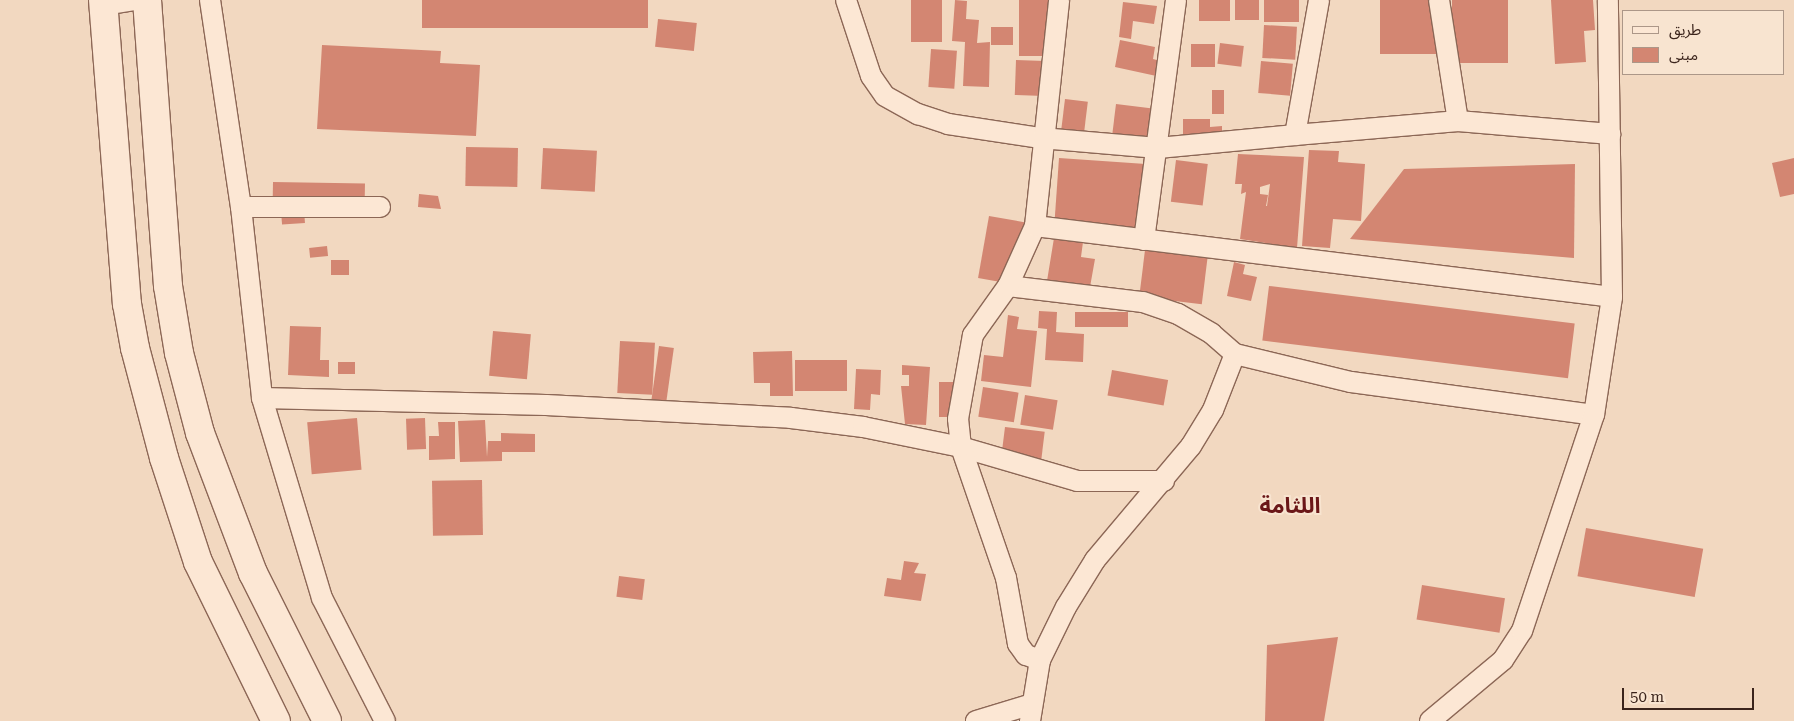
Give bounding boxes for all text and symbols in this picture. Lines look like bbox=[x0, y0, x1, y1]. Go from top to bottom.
legend bbox=[1622, 10, 1784, 75]
text: طريق bbox=[1669, 21, 1701, 39]
text: مبنى bbox=[1669, 46, 1698, 64]
district label: اللثامة bbox=[1259, 493, 1321, 519]
scale bar bbox=[1624, 678, 1756, 710]
text: 50 m bbox=[1630, 688, 1664, 706]

